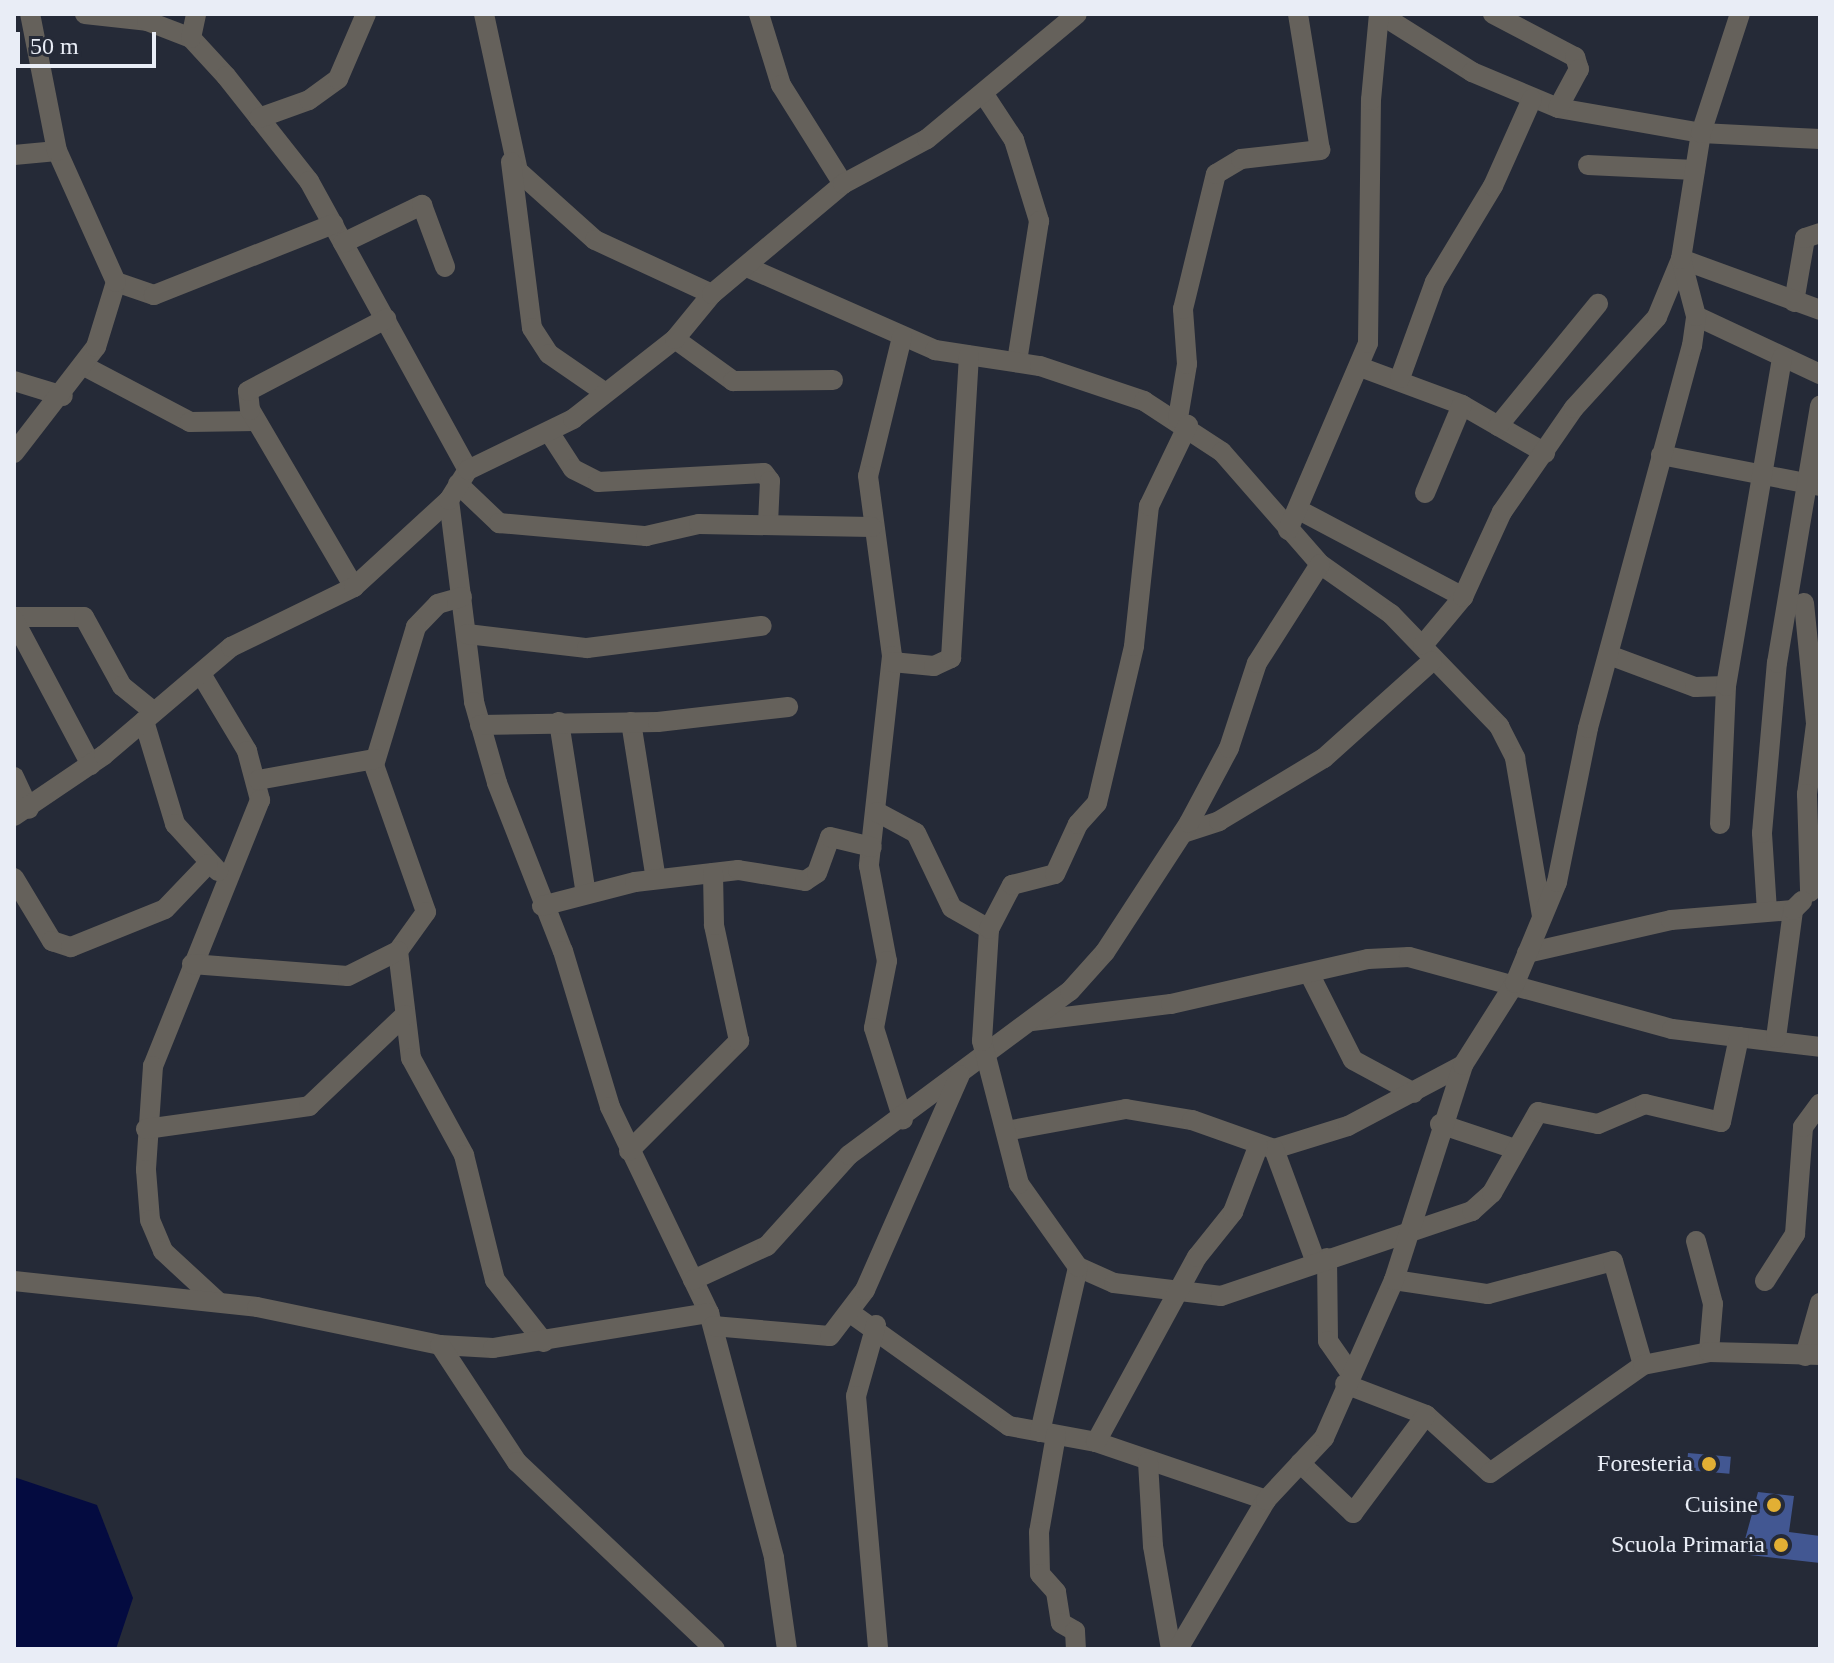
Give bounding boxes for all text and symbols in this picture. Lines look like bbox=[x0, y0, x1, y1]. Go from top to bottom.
scale bar bbox=[20, 16, 160, 66]
text: 50 m bbox=[30, 33, 79, 59]
place label: Foresteria bbox=[1597, 1450, 1693, 1478]
marker: Foresteria bbox=[1700, 1455, 1718, 1473]
place label: Cuisine bbox=[1685, 1491, 1758, 1519]
marker: Cuisine bbox=[1765, 1496, 1783, 1514]
place label: Scuola Primaria bbox=[1611, 1531, 1765, 1559]
marker: Scuola Primaria bbox=[1772, 1536, 1790, 1554]

